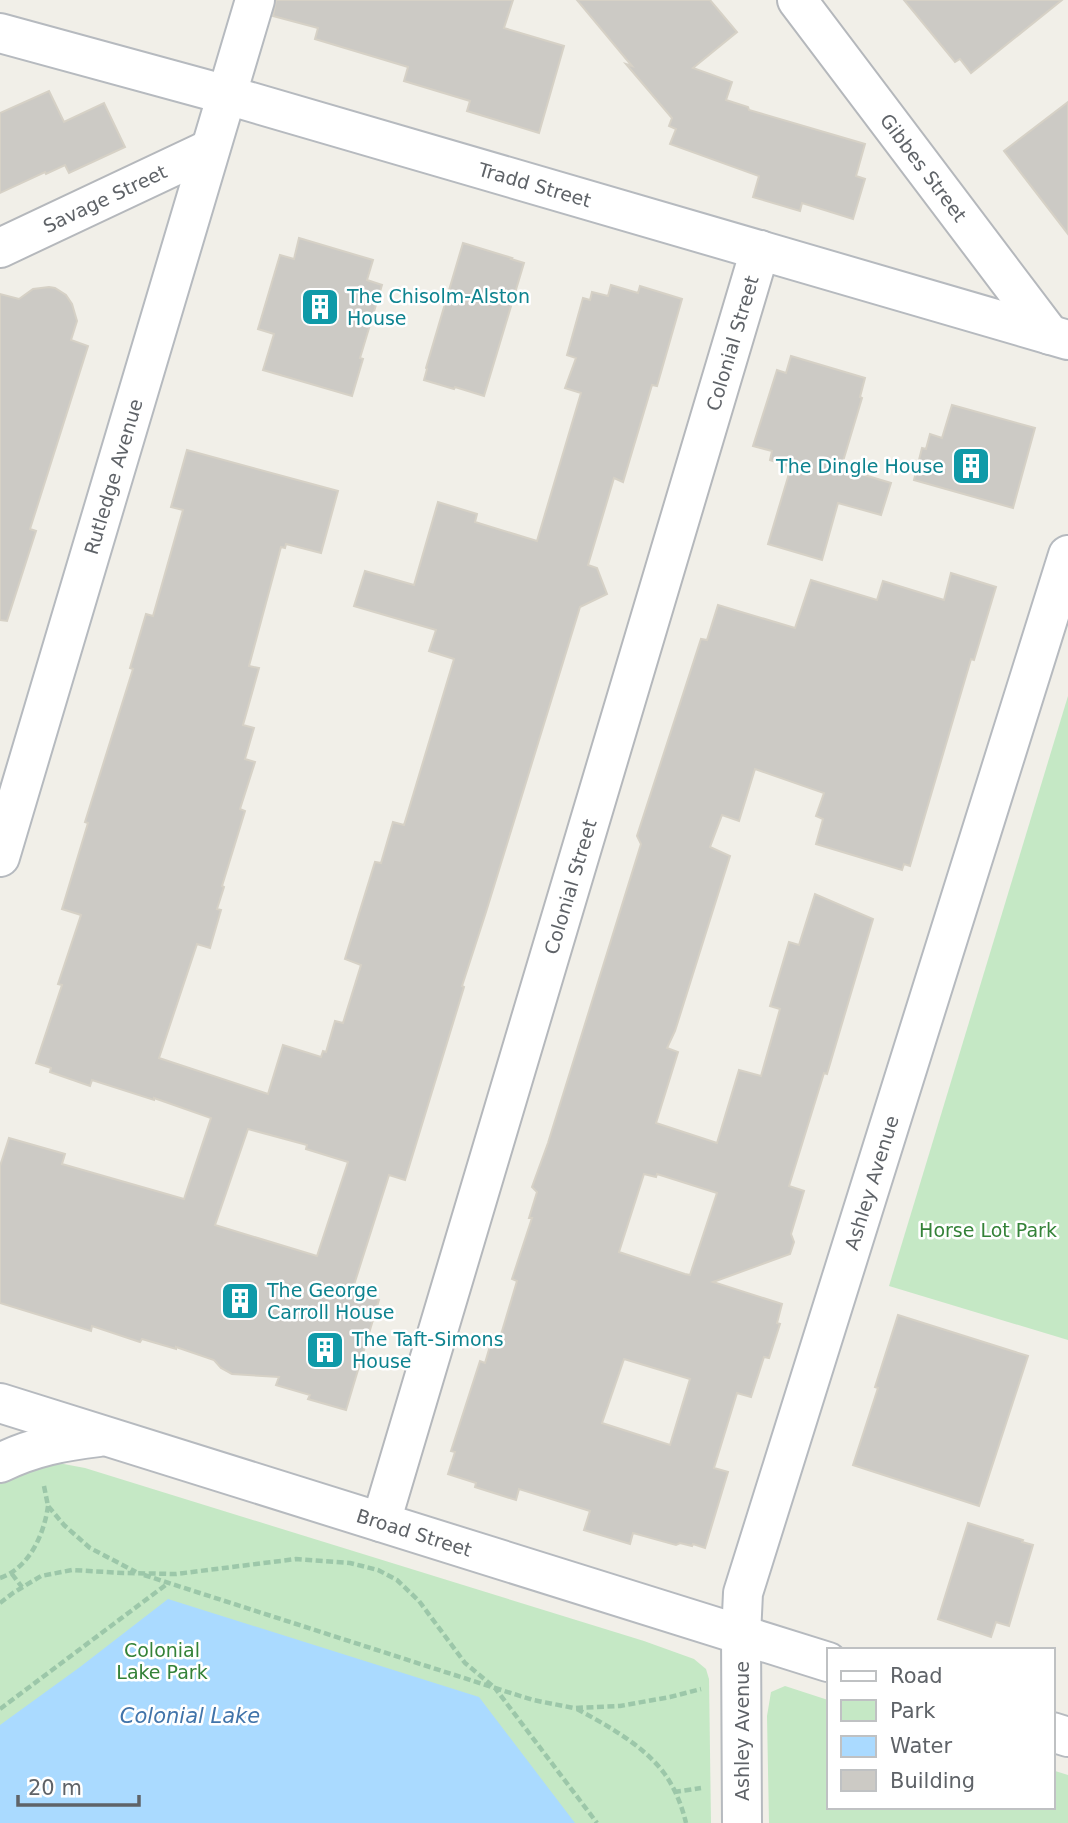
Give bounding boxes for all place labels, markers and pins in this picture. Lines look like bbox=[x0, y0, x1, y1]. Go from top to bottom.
place label: The Chisolm-Alston House bbox=[346, 285, 530, 329]
building icon: The Chisolm-Alston House bbox=[299, 286, 341, 328]
building icon: The Dingle House bbox=[950, 445, 992, 487]
place label: The Dingle House bbox=[775, 455, 944, 477]
place label: The George Carroll House bbox=[266, 1279, 395, 1323]
building icon: The George Carroll House bbox=[219, 1280, 261, 1322]
place label: The Taft-Simons House bbox=[351, 1328, 504, 1372]
building icon: The Taft-Simons House bbox=[304, 1329, 346, 1371]

